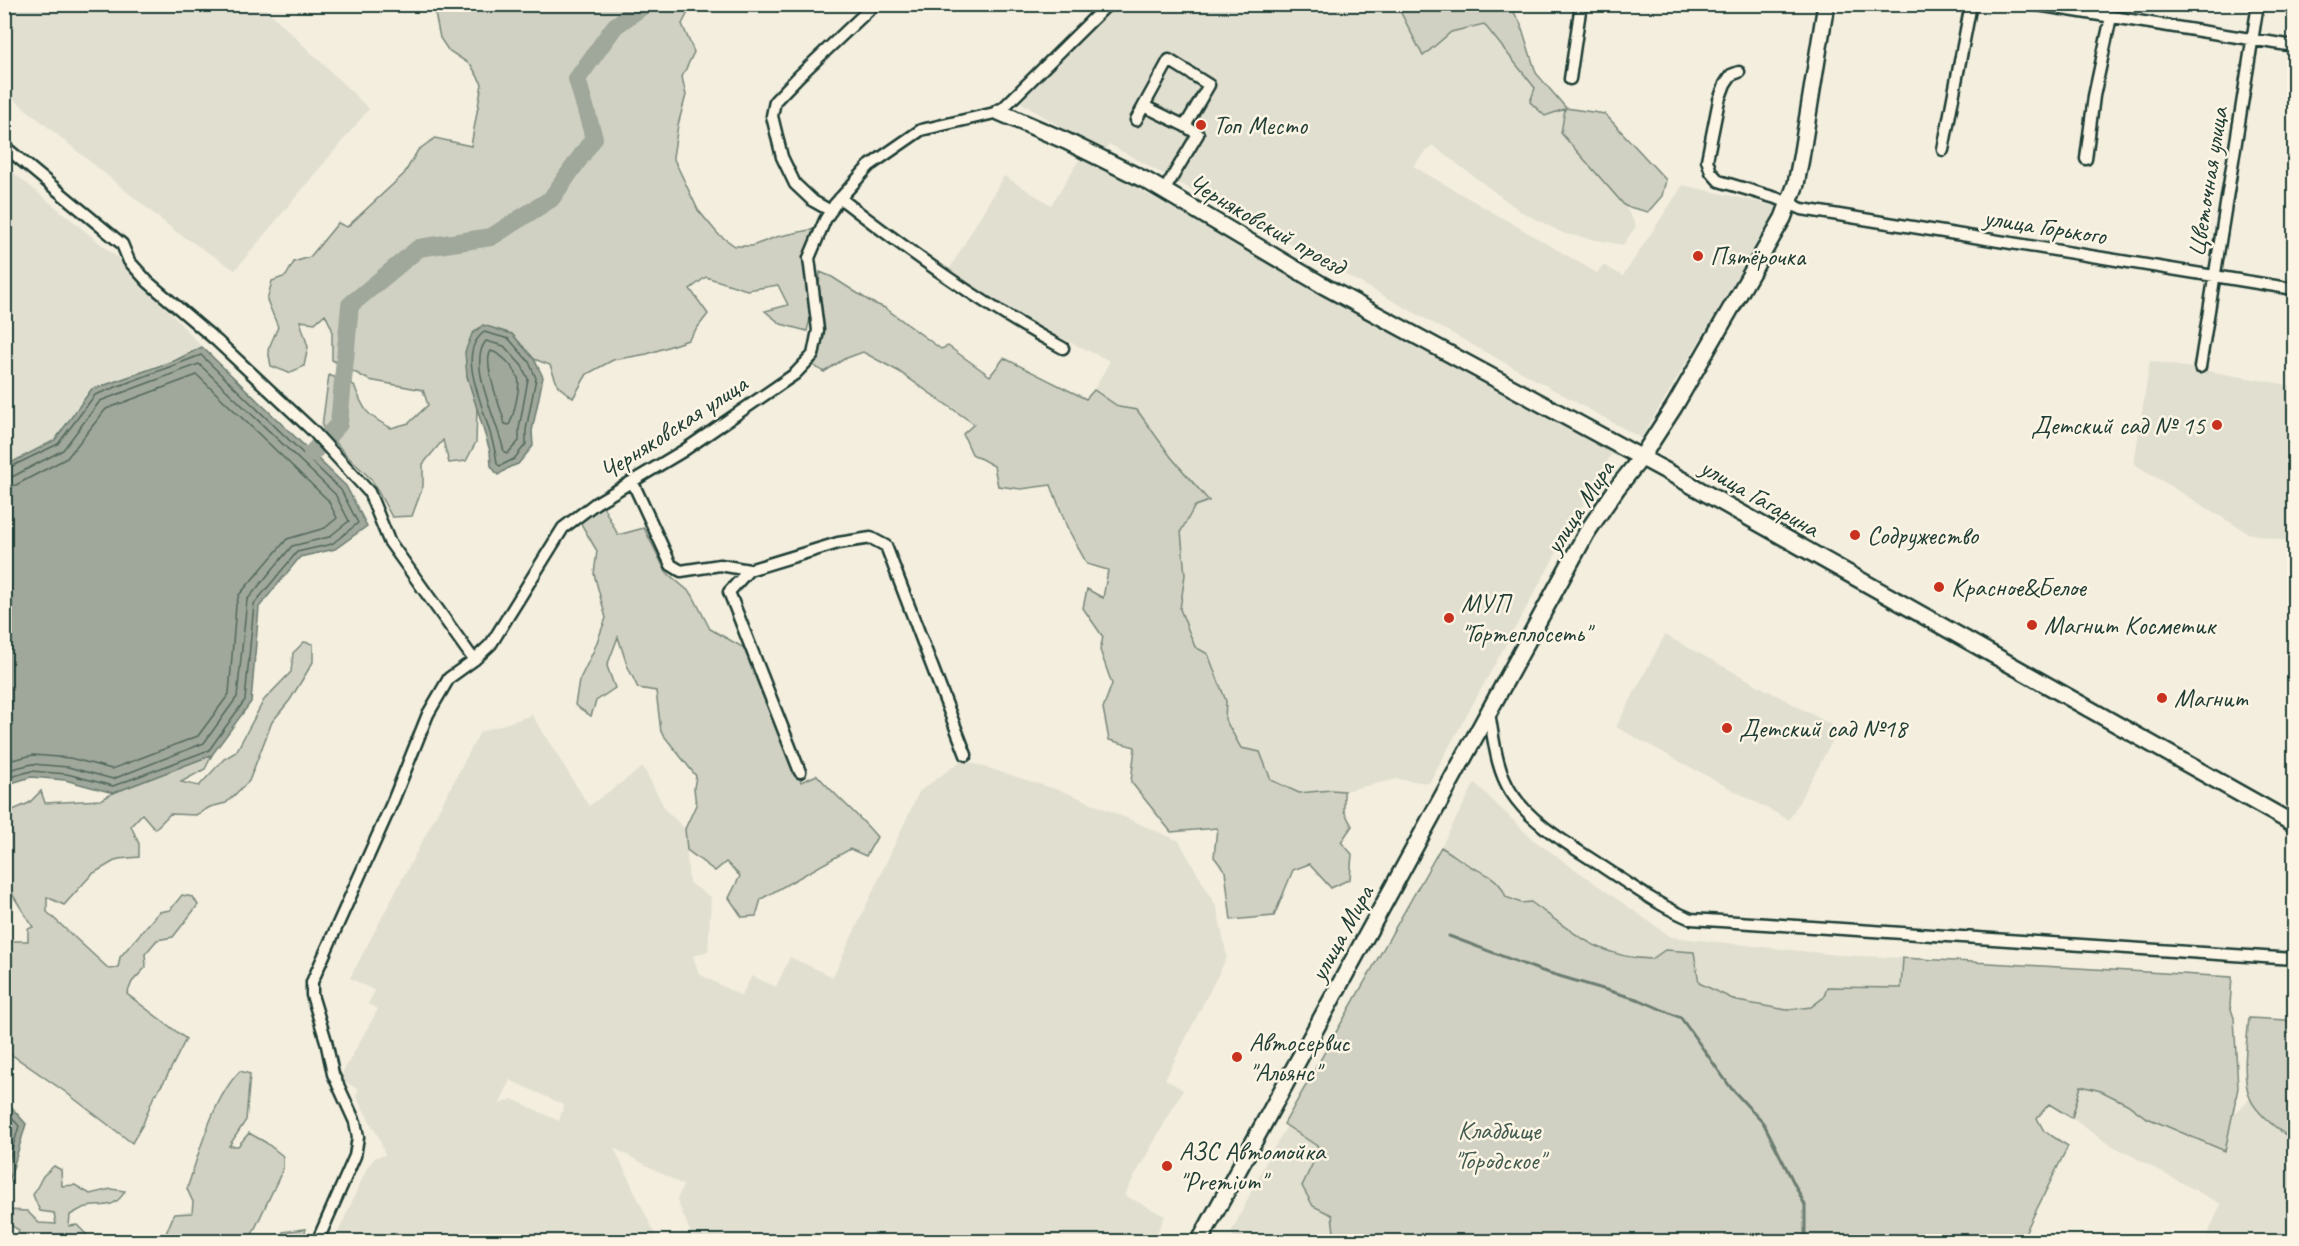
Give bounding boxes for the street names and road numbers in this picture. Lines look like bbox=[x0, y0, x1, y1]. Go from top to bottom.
street label: Цветочная улица bbox=[2179, 103, 2236, 259]
street label: Черняковский проезд bbox=[1182, 166, 1354, 284]
street label: улица Горького bbox=[1979, 200, 2110, 253]
street label: Черняковская улица bbox=[593, 367, 755, 487]
street label: улица Гагарина bbox=[1693, 449, 1826, 545]
street label: улица Мира bbox=[1536, 453, 1623, 562]
street label: улица Мира bbox=[1301, 878, 1382, 989]

